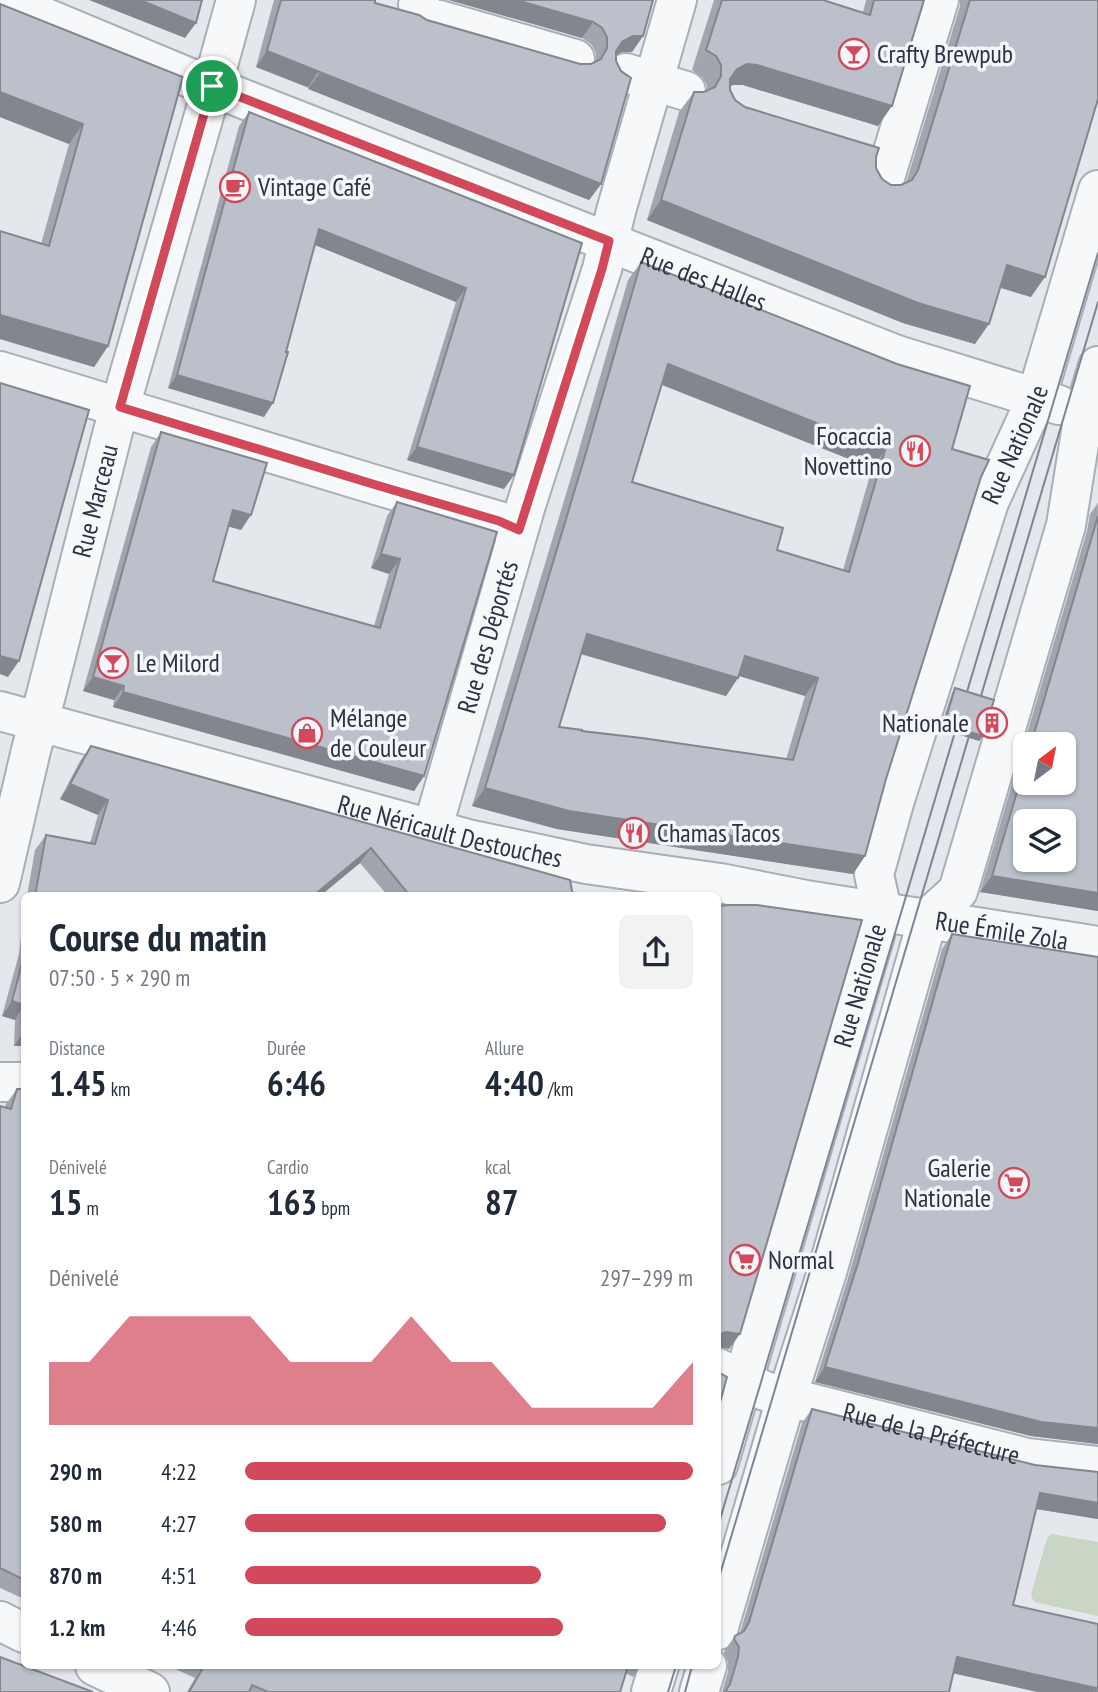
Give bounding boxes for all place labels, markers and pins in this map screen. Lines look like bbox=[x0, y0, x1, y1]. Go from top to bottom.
bar icon: Crafty Brewpub bbox=[837, 37, 871, 71]
place label: Crafty Brewpub bbox=[877, 37, 1013, 70]
pin bbox=[182, 56, 242, 116]
cafe icon: Vintage Café bbox=[218, 170, 252, 204]
place label: Vintage Café bbox=[257, 170, 371, 203]
place label: Focaccia Novettino bbox=[804, 419, 892, 482]
restaurant icon: Focaccia Novettino bbox=[898, 434, 932, 468]
bar icon: Le Milord bbox=[96, 646, 130, 680]
place label: Le Milord bbox=[136, 646, 220, 679]
place label: Mélange de Couleur bbox=[330, 701, 426, 764]
place label: Nationale bbox=[882, 706, 969, 739]
building icon: Nationale bbox=[975, 706, 1009, 740]
shop icon: Mélange de Couleur bbox=[290, 716, 324, 750]
restaurant icon: Chamas Tacos bbox=[617, 816, 651, 850]
place label: Chamas Tacos bbox=[657, 816, 780, 849]
place label: Galerie Nationale bbox=[904, 1151, 991, 1214]
supermarket icon: Galerie Nationale bbox=[997, 1166, 1031, 1200]
supermarket icon: Normal bbox=[728, 1243, 762, 1277]
place label: Normal bbox=[768, 1243, 834, 1276]

